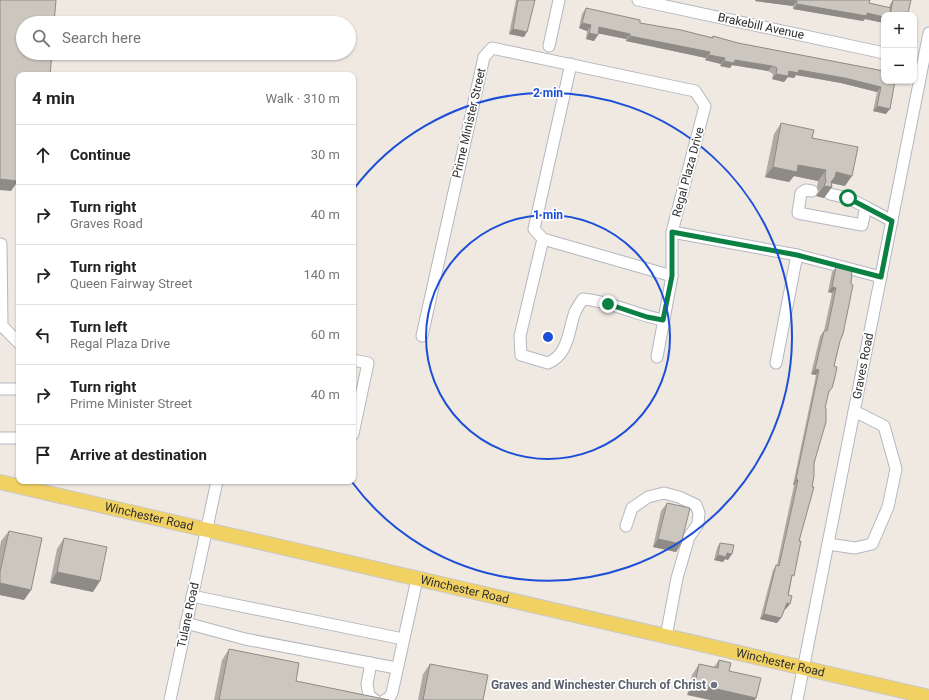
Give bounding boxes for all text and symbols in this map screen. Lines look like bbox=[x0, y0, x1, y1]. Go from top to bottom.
street label: Brakebill Avenue bbox=[717, 10, 805, 42]
map controls bbox=[881, 12, 917, 84]
button: + bbox=[881, 12, 917, 48]
search box bbox=[16, 16, 356, 60]
icon: search bbox=[30, 27, 52, 49]
text: Search here bbox=[62, 29, 141, 47]
button: − bbox=[881, 48, 917, 84]
street label: Prime Minister Street bbox=[450, 67, 488, 179]
text: 2 min bbox=[533, 86, 563, 100]
text: 4 min bbox=[32, 88, 75, 108]
text: Walk · 310 m bbox=[265, 91, 340, 106]
street label: Regal Plaza Drive bbox=[669, 126, 707, 218]
icon: ahead bbox=[32, 144, 54, 166]
text: Continue bbox=[70, 146, 131, 164]
text: 30 m bbox=[311, 147, 340, 162]
route start bbox=[839, 189, 857, 207]
text: Turn right bbox=[70, 198, 136, 216]
icon: right bbox=[32, 204, 54, 226]
text: 40 m bbox=[311, 207, 340, 222]
text: 1 min bbox=[533, 208, 563, 222]
text: Graves Road bbox=[70, 216, 143, 231]
text: Turn right bbox=[70, 258, 136, 276]
icon: right bbox=[32, 264, 54, 286]
text: 140 m bbox=[303, 267, 340, 282]
text: Queen Fairway Street bbox=[70, 276, 192, 291]
route end bbox=[599, 295, 617, 313]
text: Turn left bbox=[70, 318, 127, 336]
icon: left bbox=[32, 324, 54, 346]
text: 60 m bbox=[311, 327, 340, 342]
centre of rings bbox=[541, 330, 555, 344]
street label: Graves Road bbox=[850, 332, 876, 400]
text: Regal Plaza Drive bbox=[70, 336, 170, 351]
text: Turn right bbox=[70, 378, 136, 396]
icon: right bbox=[32, 384, 54, 406]
text: 40 m bbox=[311, 387, 340, 402]
text: Prime Minister Street bbox=[70, 396, 192, 411]
icon: arrive bbox=[32, 444, 54, 466]
text: Arrive at destination bbox=[70, 446, 207, 464]
street label: Winchester Road bbox=[103, 499, 195, 534]
street label: Winchester Road bbox=[419, 573, 510, 607]
street label: Tulane Road bbox=[174, 581, 202, 649]
street label: Winchester Road bbox=[735, 646, 826, 680]
place label: Graves and Winchester Church of Christ bbox=[491, 678, 706, 692]
marker: Graves and Winchester Church of Christ bbox=[709, 680, 719, 690]

